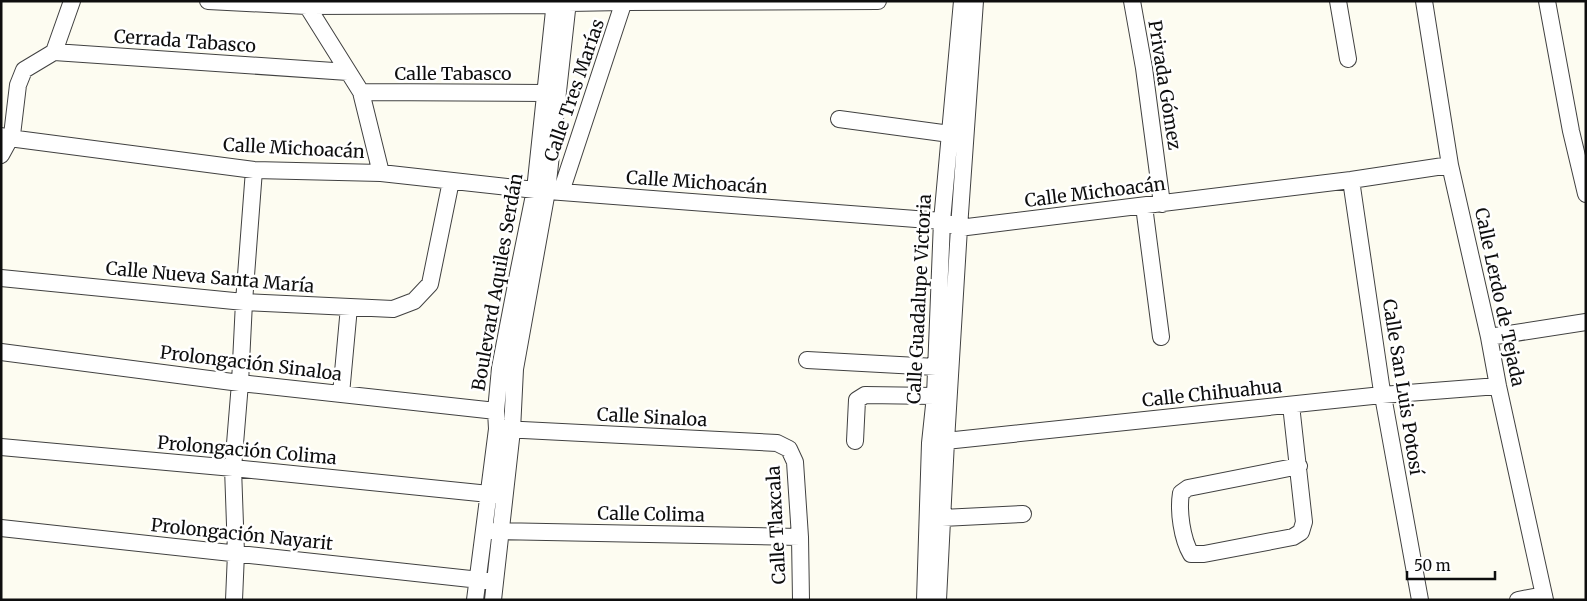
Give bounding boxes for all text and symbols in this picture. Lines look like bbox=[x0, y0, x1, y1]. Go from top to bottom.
street label: Calle Tres Marías bbox=[539, 16, 609, 164]
street label: Privada Gómez bbox=[1143, 18, 1187, 152]
street label: Cerrada Tabasco bbox=[113, 25, 257, 57]
street label: Calle Tabasco bbox=[394, 62, 512, 85]
street label: Calle Michoacán bbox=[223, 133, 365, 163]
street label: Calle Michoacán bbox=[625, 166, 769, 198]
street label: Boulevard Aquiles Serdán bbox=[467, 171, 527, 393]
street label: Calle Michoacán bbox=[1023, 172, 1167, 212]
street label: Calle Guadalupe Victoria bbox=[902, 193, 936, 405]
street label: Calle Lerdo de Tejada bbox=[1470, 205, 1530, 389]
street label: Calle Nueva Santa María bbox=[105, 256, 316, 298]
street label: Calle San Luis Potosí bbox=[1378, 297, 1428, 478]
street label: Prolongación Sinaloa bbox=[159, 340, 344, 386]
street label: Calle Chihuahua bbox=[1141, 374, 1283, 412]
street label: Calle Sinaloa bbox=[596, 403, 708, 431]
street label: Prolongación Colima bbox=[156, 431, 338, 469]
street label: Calle Tlaxcala bbox=[761, 465, 791, 585]
street label: Calle Colima bbox=[597, 502, 705, 526]
street label: Prolongación Nayarit bbox=[150, 513, 334, 555]
scale bar bbox=[1407, 548, 1494, 580]
text: 50 m bbox=[1414, 556, 1451, 575]

